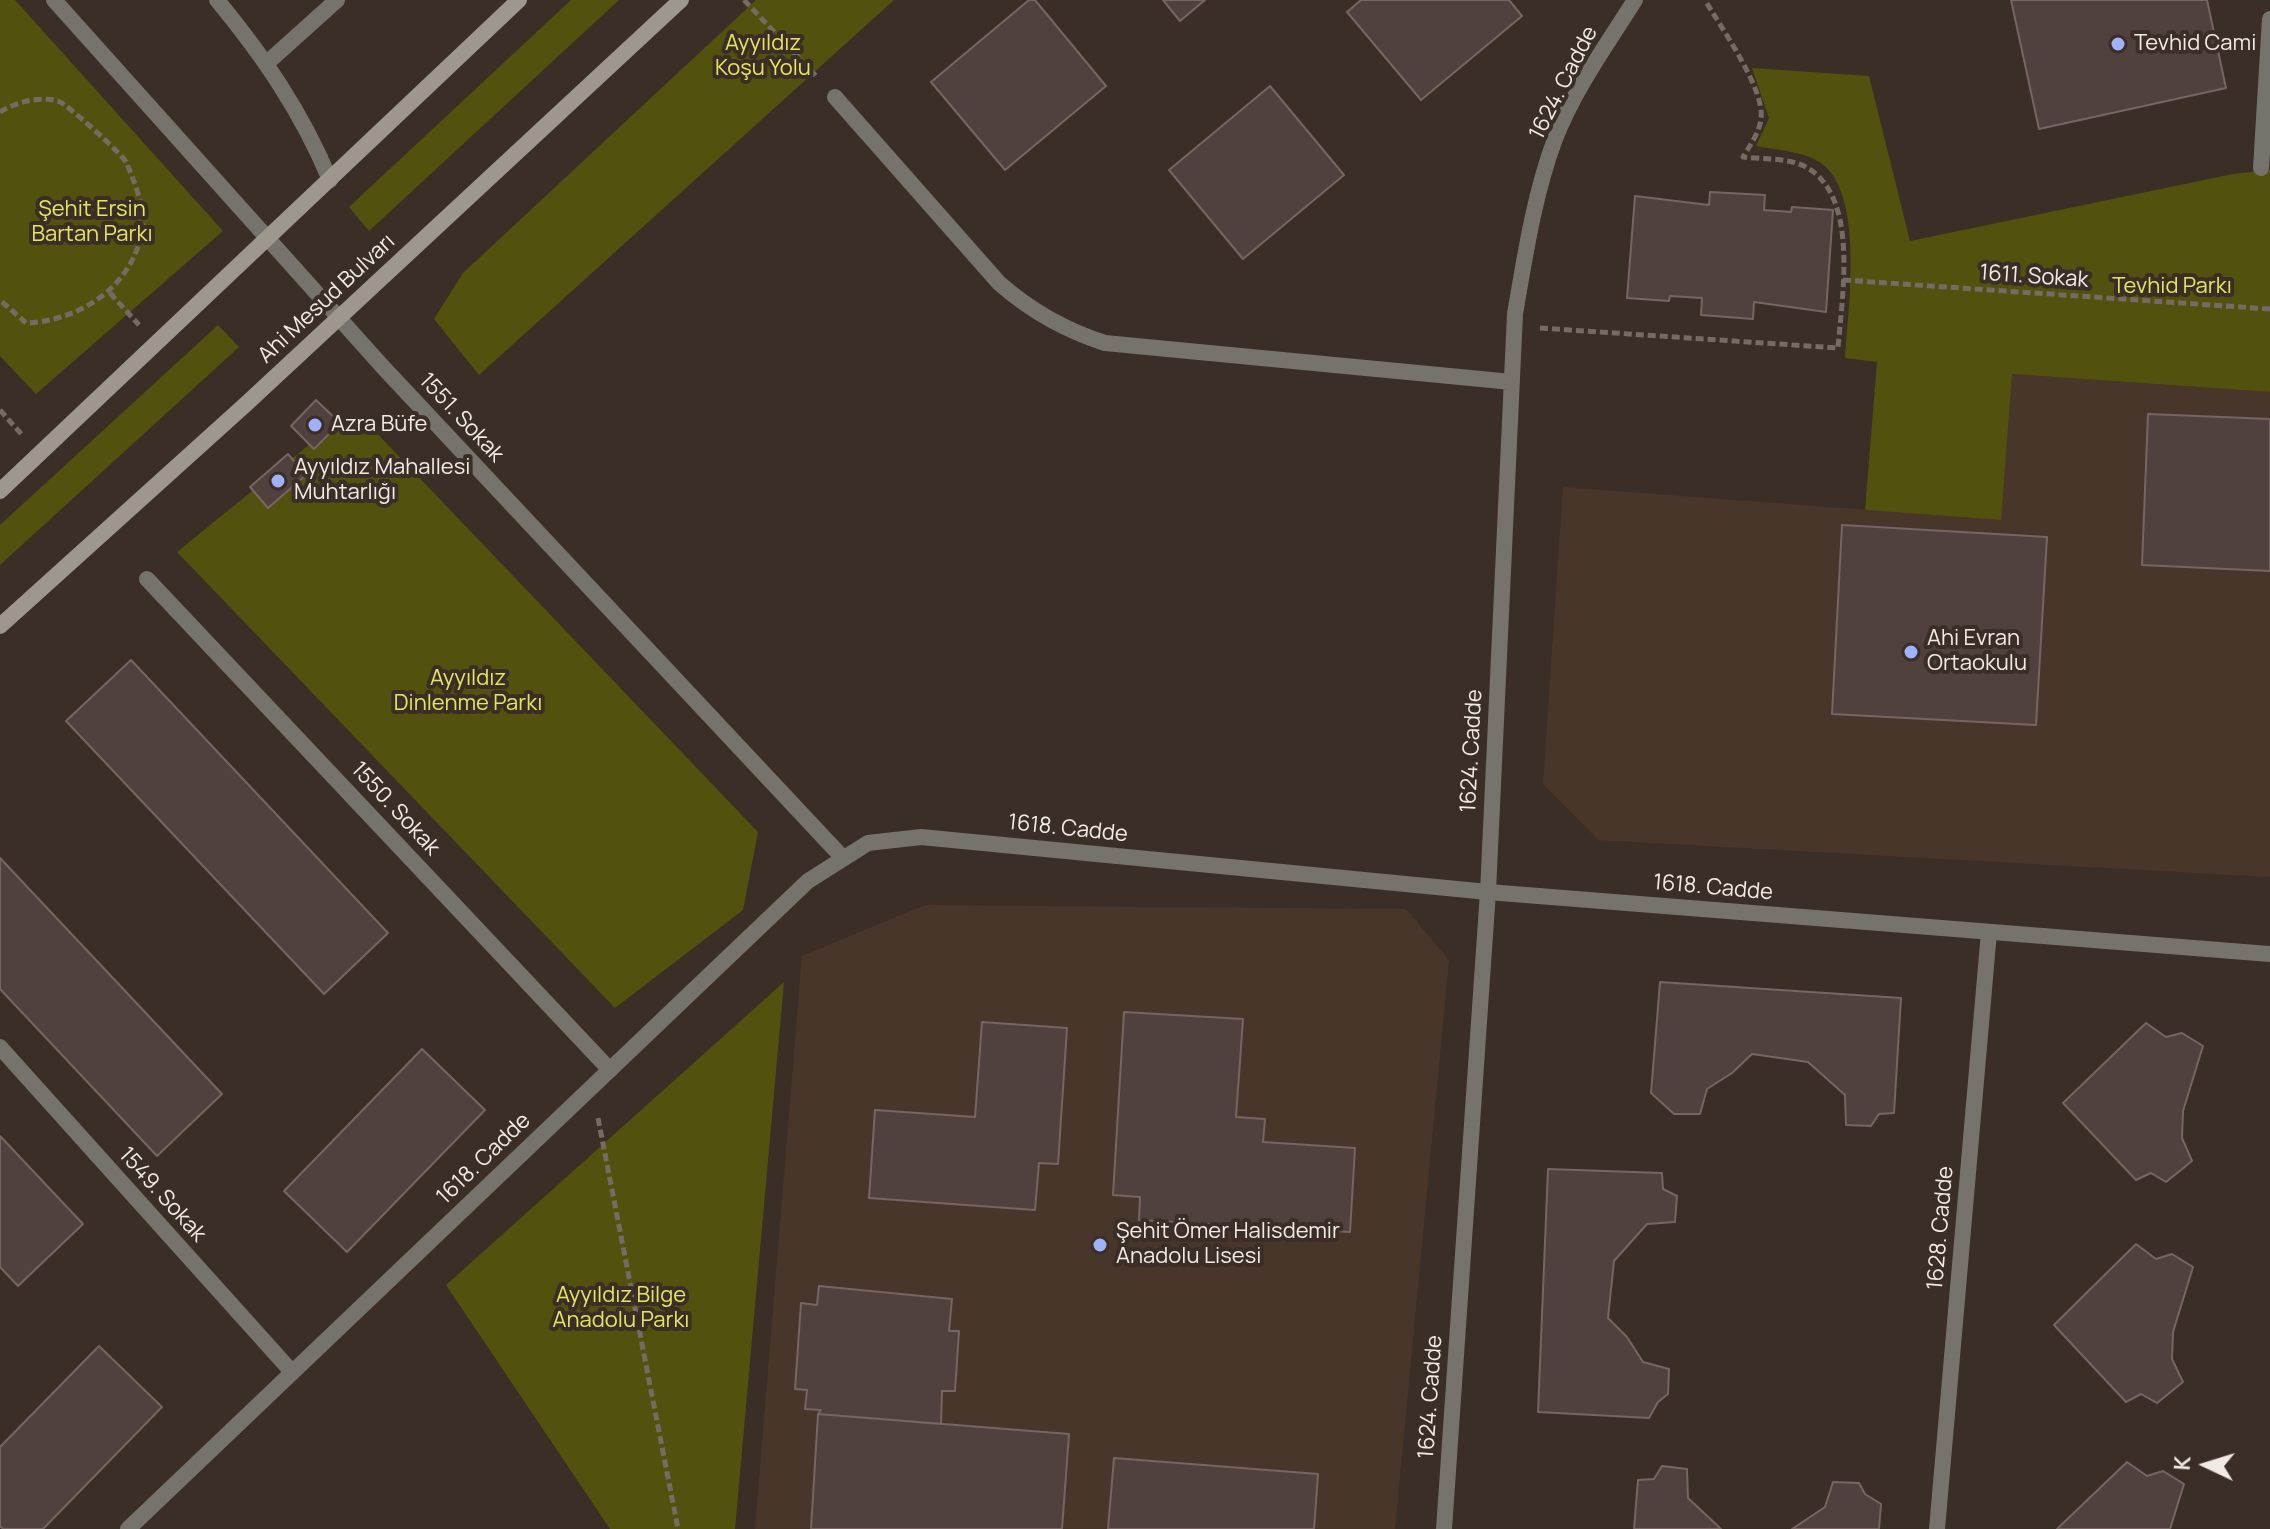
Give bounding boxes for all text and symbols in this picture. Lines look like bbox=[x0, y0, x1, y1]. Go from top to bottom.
street label: 1624. Cadde bbox=[1524, 22, 1604, 144]
park label: Ayyıldız Koşu Yolu bbox=[715, 31, 811, 82]
place label: Tevhid Cami bbox=[2134, 31, 2256, 57]
marker: Tevhid Cami bbox=[2109, 35, 2127, 53]
park label: Şehit Ersin Bartan Parkı bbox=[31, 197, 153, 248]
street label: Ahi Mesud Bulvarı bbox=[253, 229, 401, 369]
street label: 1611. Sokak bbox=[1979, 260, 2089, 294]
park label: Tevhid Parkı bbox=[2112, 274, 2232, 300]
street label: 1551. Sokak bbox=[413, 368, 509, 468]
place label: Azra Büfe bbox=[331, 412, 427, 438]
marker: Azra Büfe bbox=[306, 416, 324, 434]
place label: Ayyıldız Mahallesi Muhtarlığı bbox=[294, 455, 470, 506]
marker: Ayyıldız Mahallesi Muhtarlığı bbox=[269, 472, 287, 490]
place label: Ahi Evran Ortaokulu bbox=[1927, 626, 2027, 678]
marker: Ahi Evran Ortaokulu bbox=[1902, 643, 1920, 661]
park label: Ayyıldız Dinlenme Parkı bbox=[394, 666, 542, 718]
street label: 1624. Cadde bbox=[1456, 689, 1488, 813]
street label: 1550. Sokak bbox=[345, 757, 445, 861]
street label: 1618. Cadde bbox=[1007, 810, 1129, 848]
street label: 1618. Cadde bbox=[1652, 870, 1774, 906]
street label: 1618. Cadde bbox=[432, 1108, 536, 1210]
street label: 1549. Sokak bbox=[113, 1142, 211, 1248]
street label: 1628. Cadde bbox=[1922, 1165, 1960, 1291]
place label: Şehit Ömer Halisdemir Anadolu Lisesi bbox=[1116, 1219, 1340, 1270]
marker: Şehit Ömer Halisdemir Anadolu Lisesi bbox=[1091, 1236, 1109, 1254]
park label: Ayyıldız Bilge Anadolu Parkı bbox=[553, 1283, 689, 1334]
street label: 1624. Cadde bbox=[1414, 1334, 1448, 1460]
north arrow bbox=[2166, 1425, 2246, 1505]
text: K bbox=[2167, 1455, 2198, 1471]

